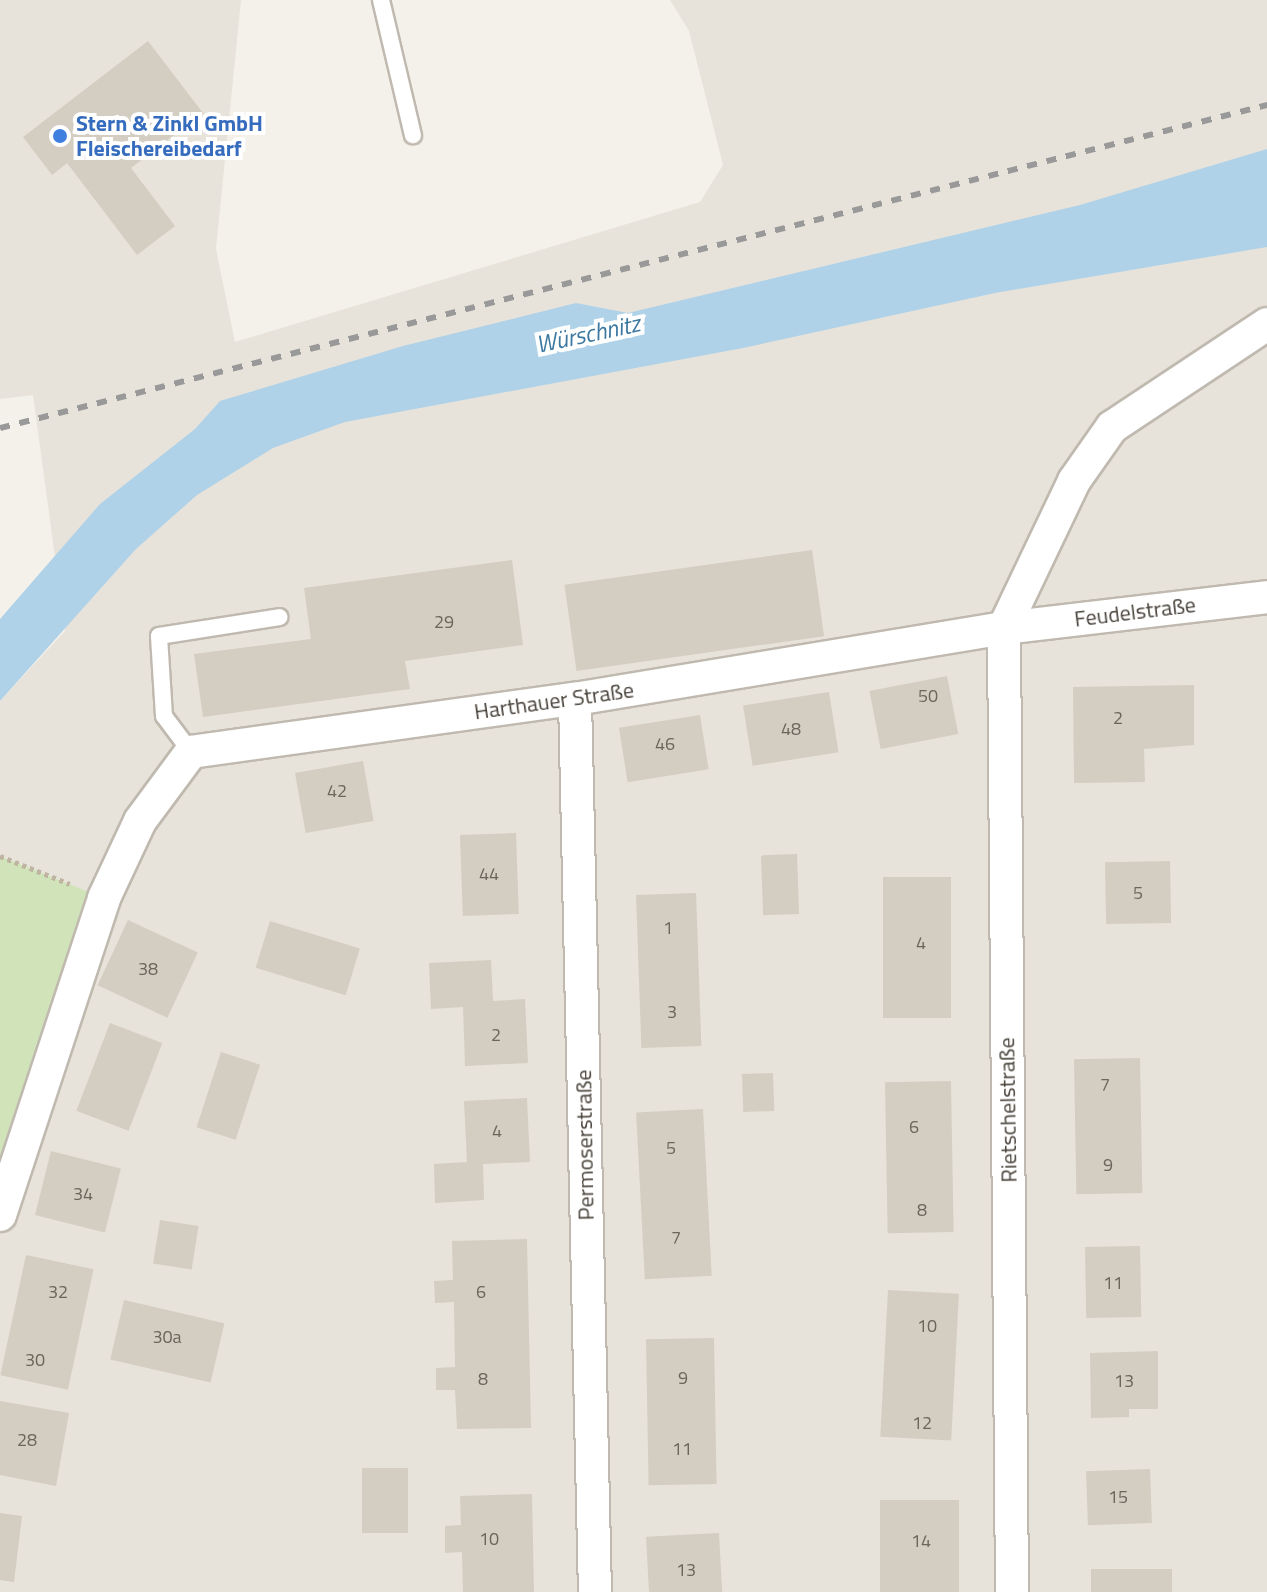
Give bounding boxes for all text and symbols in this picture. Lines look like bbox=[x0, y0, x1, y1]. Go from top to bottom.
place label: Stern & Zinkl GmbH Fleischereibedarf bbox=[76, 110, 263, 162]
marker: Stern & Zinkl GmbH Fleischereibedarf bbox=[51, 127, 69, 145]
water label: Würschnitz bbox=[533, 309, 643, 359]
street label: Feudelstraße bbox=[1073, 591, 1197, 633]
house number: 29 bbox=[434, 611, 454, 633]
street label: Harthauer Straße bbox=[472, 677, 636, 725]
house number: 50 bbox=[918, 685, 938, 707]
house number: 2 bbox=[1113, 707, 1123, 729]
house number: 48 bbox=[781, 718, 801, 740]
house number: 46 bbox=[655, 733, 675, 755]
house number: 42 bbox=[327, 780, 347, 802]
house number: 44 bbox=[479, 863, 499, 885]
house number: 5 bbox=[1133, 882, 1143, 904]
house number: 1 bbox=[663, 917, 673, 939]
house number: 4 bbox=[916, 932, 926, 954]
house number: 38 bbox=[138, 958, 158, 980]
house number: 3 bbox=[667, 1001, 677, 1023]
house number: 2 bbox=[491, 1024, 501, 1046]
street label: Rietschelstraße bbox=[994, 1037, 1022, 1183]
street label: Permoserstraße bbox=[570, 1069, 600, 1221]
house number: 7 bbox=[1100, 1074, 1110, 1096]
house number: 6 bbox=[909, 1116, 919, 1138]
house number: 4 bbox=[492, 1120, 502, 1142]
house number: 5 bbox=[666, 1137, 676, 1159]
house number: 9 bbox=[1103, 1154, 1113, 1176]
house number: 34 bbox=[73, 1183, 93, 1205]
house number: 8 bbox=[917, 1199, 927, 1221]
house number: 7 bbox=[671, 1227, 681, 1249]
house number: 11 bbox=[1103, 1272, 1123, 1294]
house number: 32 bbox=[48, 1281, 68, 1303]
house number: 6 bbox=[476, 1281, 486, 1303]
house number: 10 bbox=[917, 1315, 937, 1337]
house number: 30a bbox=[152, 1326, 182, 1348]
house number: 30 bbox=[25, 1349, 45, 1371]
house number: 9 bbox=[678, 1367, 688, 1389]
house number: 8 bbox=[478, 1368, 488, 1390]
house number: 13 bbox=[1114, 1370, 1134, 1392]
house number: 12 bbox=[912, 1412, 932, 1434]
house number: 28 bbox=[17, 1429, 37, 1451]
house number: 11 bbox=[672, 1438, 692, 1460]
house number: 15 bbox=[1108, 1486, 1128, 1508]
house number: 10 bbox=[479, 1528, 499, 1550]
house number: 14 bbox=[911, 1530, 931, 1552]
house number: 13 bbox=[676, 1559, 696, 1581]

